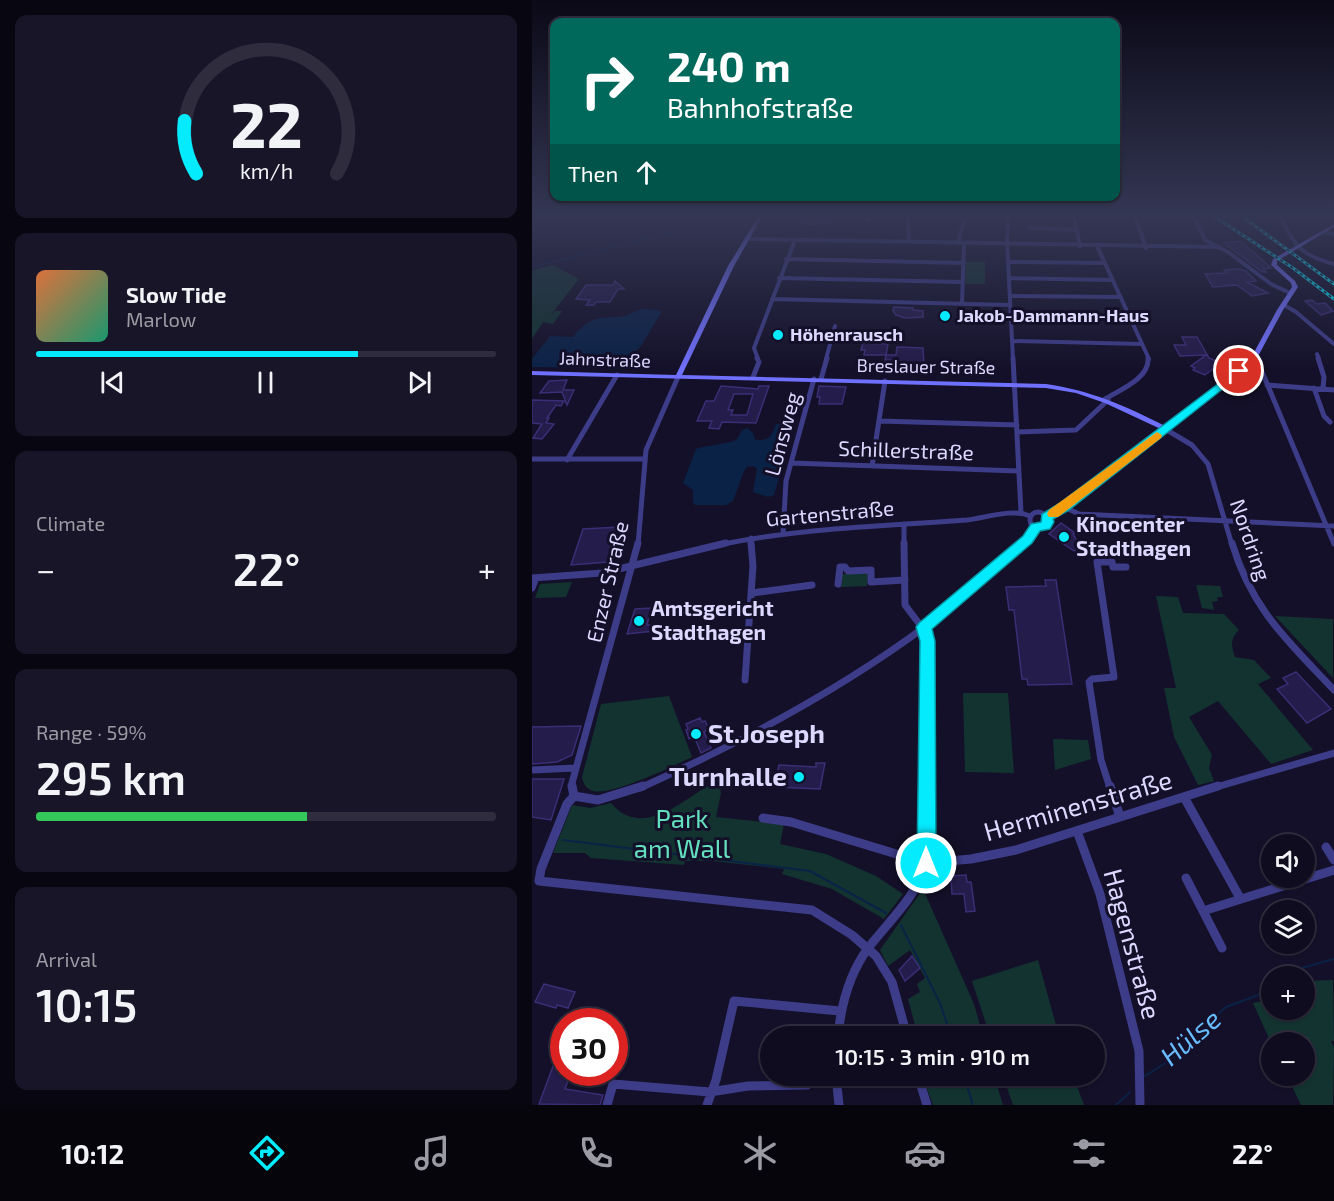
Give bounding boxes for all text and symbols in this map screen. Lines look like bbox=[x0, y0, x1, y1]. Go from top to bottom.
text: 240 m bbox=[667, 40, 791, 90]
icon: right bbox=[568, 42, 646, 120]
text: 22 bbox=[230, 86, 302, 161]
text: Bahnhofstraße bbox=[667, 91, 854, 123]
icon: ahead bbox=[630, 156, 663, 189]
text: km/h bbox=[239, 158, 293, 183]
text: Then bbox=[568, 160, 618, 186]
text: Slow Tide bbox=[126, 281, 226, 307]
place label: Jakob-Dammann-Haus bbox=[957, 304, 1149, 326]
text: Marlow bbox=[126, 307, 196, 331]
marker: Jakob-Dammann-Haus bbox=[938, 309, 952, 323]
place label: Höhenrausch bbox=[790, 323, 903, 345]
marker: Höhenrausch bbox=[771, 328, 785, 342]
pin bbox=[1213, 345, 1264, 396]
street label: Jahnstraße bbox=[559, 346, 651, 372]
street label: Breslauer Straße bbox=[856, 354, 996, 378]
icon: arrive bbox=[1222, 354, 1255, 387]
icon: previous bbox=[96, 366, 129, 399]
icon: pause bbox=[249, 366, 282, 399]
icon: next bbox=[403, 366, 436, 399]
street label: Lönsweg bbox=[758, 389, 805, 478]
street label: Schillerstraße bbox=[838, 435, 974, 464]
street label: Gartenstraße bbox=[765, 494, 895, 531]
street label: Nordring bbox=[1226, 495, 1277, 584]
text: Climate bbox=[36, 511, 105, 535]
place label: Kinocenter Stadthagen bbox=[1076, 511, 1191, 560]
street label: Enzer Straße bbox=[580, 519, 633, 645]
marker: Kinocenter Stadthagen bbox=[1057, 530, 1071, 544]
text: 22° bbox=[233, 541, 300, 595]
text: − bbox=[36, 549, 55, 589]
text: + bbox=[478, 549, 496, 589]
place label: Amtsgericht Stadthagen bbox=[651, 595, 774, 644]
marker: Amtsgericht Stadthagen bbox=[632, 614, 646, 628]
place label: St.Joseph bbox=[708, 717, 825, 748]
text: Range · 59% bbox=[36, 720, 146, 744]
marker: St.Joseph bbox=[689, 727, 703, 741]
text: 295 km bbox=[36, 750, 186, 804]
place label: Turnhalle bbox=[669, 760, 787, 791]
street label: Herminenstraße bbox=[980, 763, 1175, 846]
marker: Turnhalle bbox=[792, 770, 806, 784]
park label: Park am Wall bbox=[634, 802, 731, 863]
position arrow bbox=[894, 831, 958, 895]
map controls bbox=[1261, 834, 1315, 1086]
button: sound bbox=[1261, 834, 1315, 888]
street label: Hagenstraße bbox=[1098, 865, 1168, 1022]
button: layers bbox=[1261, 900, 1315, 954]
text: Arrival bbox=[36, 947, 97, 971]
button: + bbox=[1261, 966, 1315, 1020]
text: 10:15 bbox=[36, 977, 137, 1031]
water label: Hülse bbox=[1153, 1002, 1226, 1071]
speed limit sign: 30 bbox=[550, 1008, 628, 1086]
button: − bbox=[1261, 1032, 1315, 1086]
text: 10:15 · 3 min · 910 m bbox=[835, 1043, 1030, 1069]
icon: directions bbox=[246, 1132, 288, 1174]
icon: music bbox=[411, 1132, 453, 1174]
icon: phone bbox=[575, 1132, 617, 1174]
icon: climate bbox=[739, 1132, 781, 1174]
icon: car bbox=[904, 1132, 946, 1174]
icon: filters bbox=[1068, 1132, 1110, 1174]
text: 10:12 bbox=[61, 1137, 124, 1169]
text: 22° bbox=[1232, 1137, 1273, 1169]

